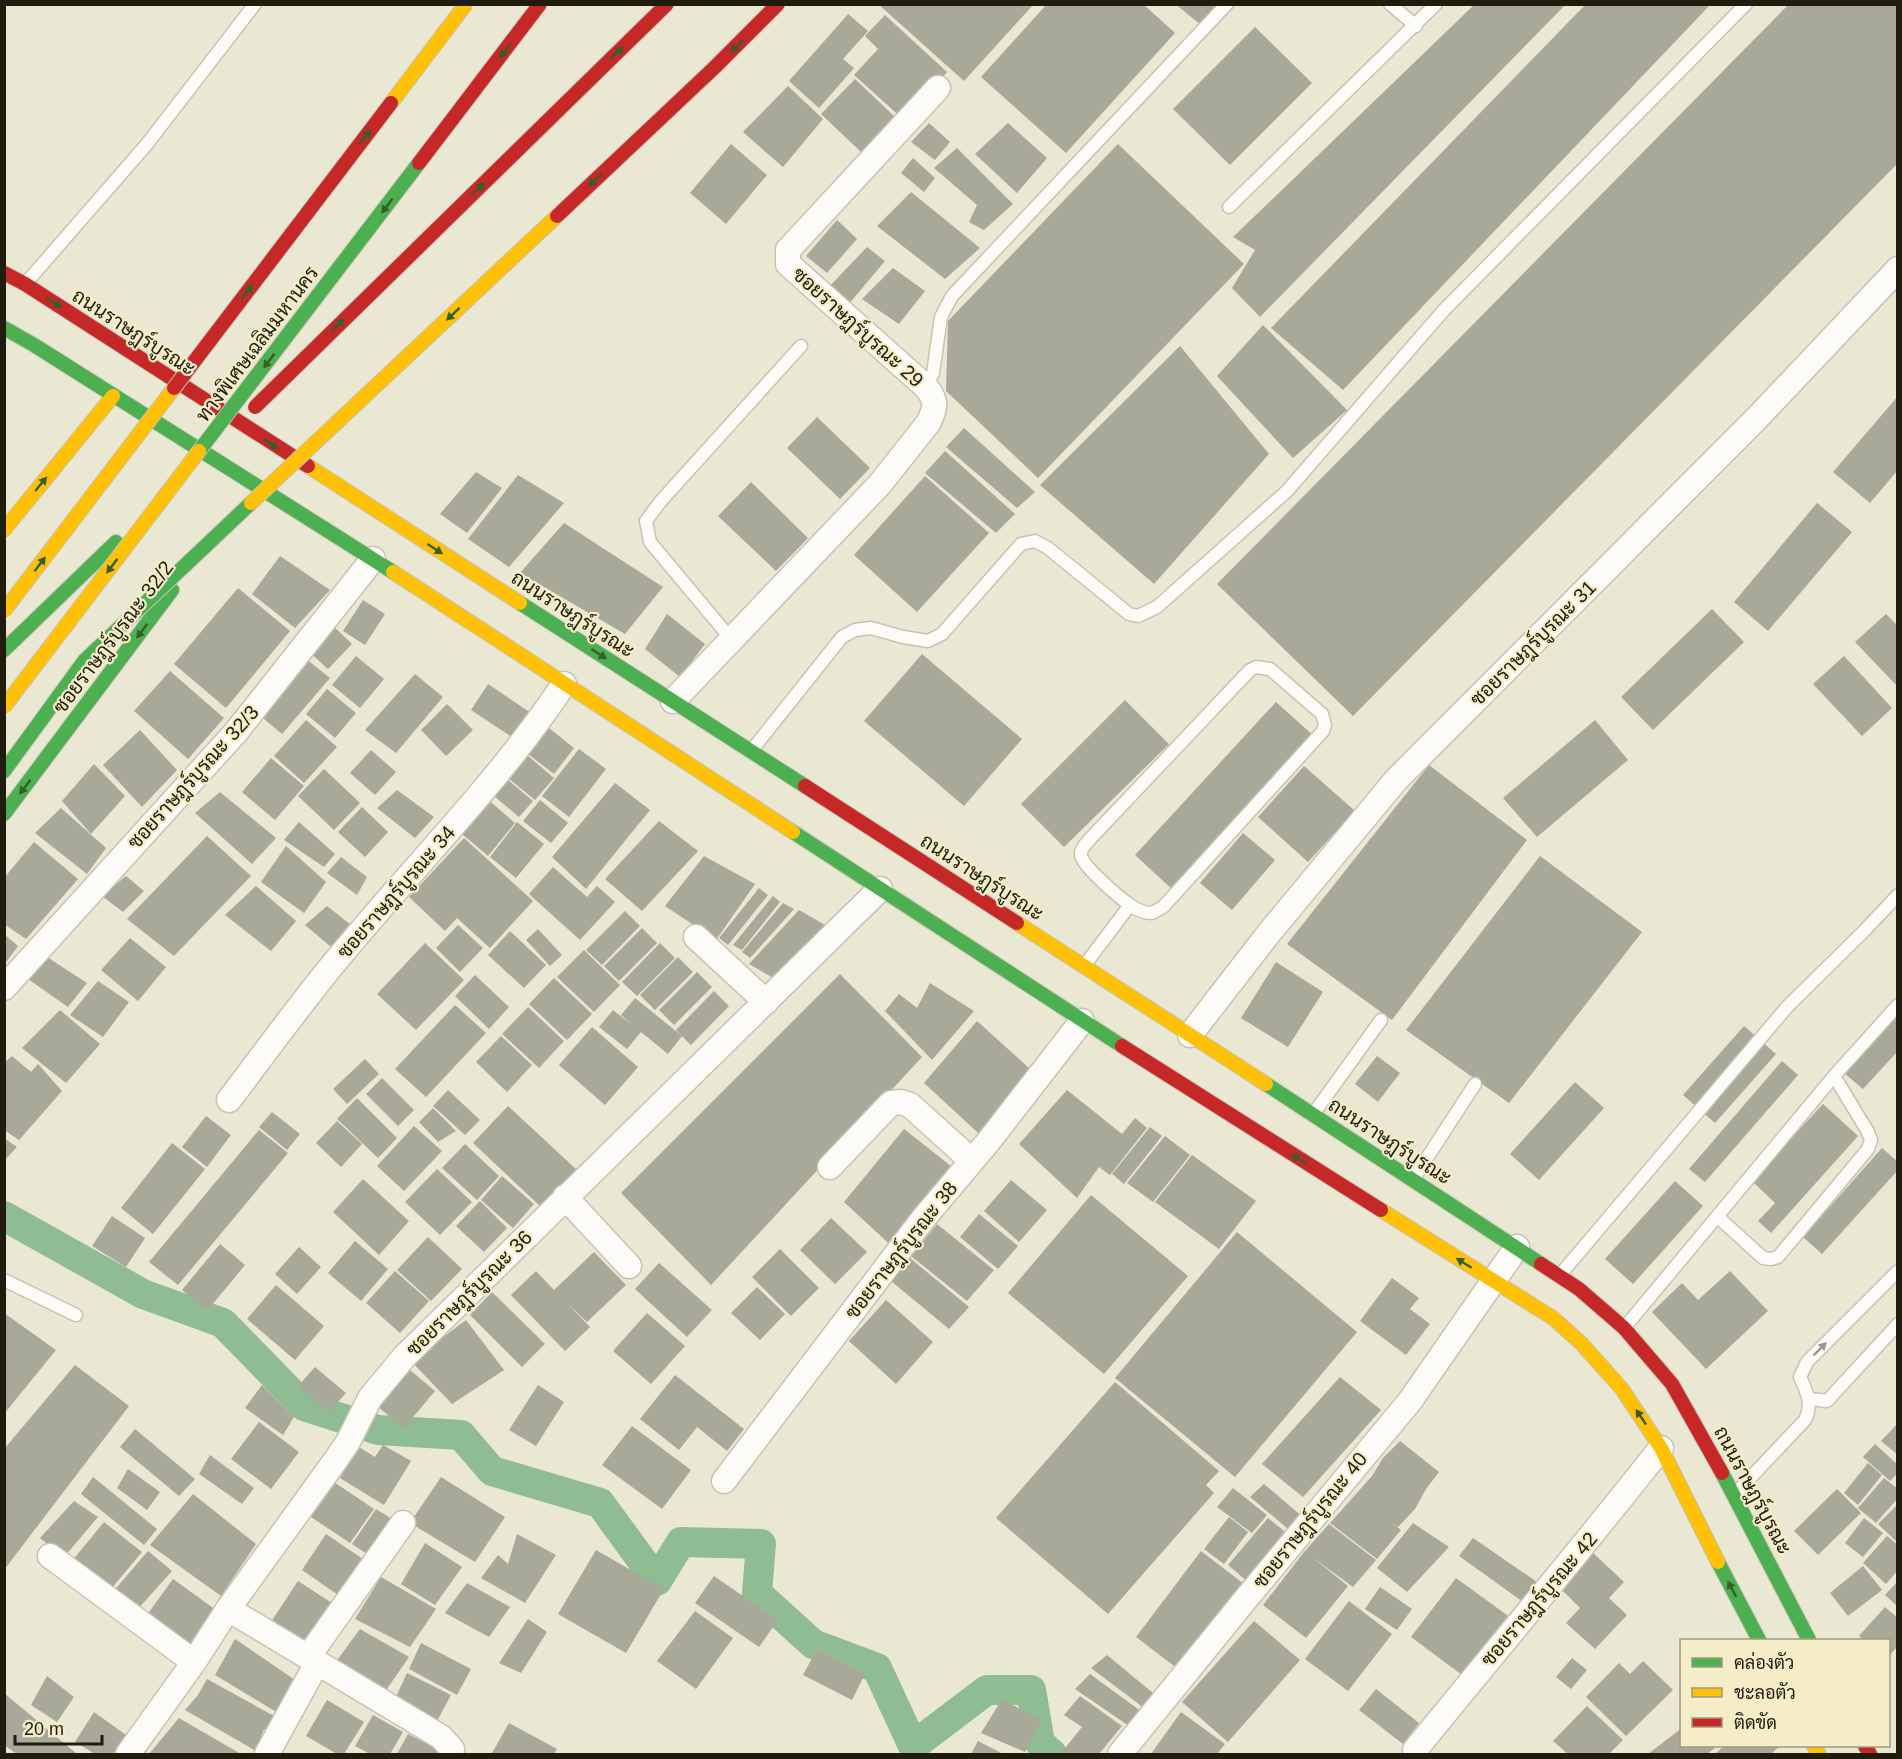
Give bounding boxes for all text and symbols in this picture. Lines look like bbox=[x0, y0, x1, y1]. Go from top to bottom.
one-way arrow bbox=[730, 38, 744, 52]
one-way arrow bbox=[499, 43, 511, 59]
one-way arrow bbox=[610, 46, 625, 60]
one-way arrow bbox=[359, 129, 372, 145]
one-way arrow bbox=[588, 173, 603, 187]
one-way arrow bbox=[470, 183, 484, 197]
one-way arrow bbox=[380, 198, 393, 214]
street label: ซอยราษฎร์บูรณะ 29 bbox=[786, 260, 930, 394]
street label: ทางพิเศษเฉลิมมหานคร bbox=[191, 261, 323, 426]
street label: ถนนราษฎร์บูรณะ bbox=[66, 282, 201, 383]
one-way arrow bbox=[241, 285, 253, 300]
one-way arrow bbox=[46, 298, 63, 309]
one-way arrow bbox=[447, 306, 461, 320]
one-way arrow bbox=[331, 319, 345, 333]
one-way arrow bbox=[263, 354, 275, 369]
one-way arrow bbox=[263, 438, 279, 449]
one-way arrow bbox=[35, 477, 47, 492]
one-way arrow bbox=[427, 543, 443, 554]
street label: ซอยราษฎร์บูรณะ 32/2 bbox=[46, 555, 181, 720]
one-way arrow bbox=[34, 557, 46, 573]
one-way arrow bbox=[106, 558, 118, 574]
street label: ถนนราษฎร์บูรณะ bbox=[505, 564, 640, 665]
street label: ซอยราษฎร์บูรณะ 31 bbox=[1464, 574, 1603, 713]
one-way arrow bbox=[136, 623, 148, 638]
one-way arrow bbox=[591, 648, 607, 659]
street label: ซอยราษฎร์บูรณะ 32/3 bbox=[121, 699, 266, 856]
one-way arrow bbox=[19, 778, 31, 794]
street label: ซอยราษฎร์บูรณะ 34 bbox=[330, 819, 462, 965]
street label: ถนนราษฎร์บูรณะ bbox=[914, 827, 1049, 928]
street label: ถนนราษฎร์บูรณะ bbox=[1322, 1091, 1457, 1192]
one-way arrow bbox=[1291, 1153, 1308, 1164]
street label: ซอยราษฎร์บูรณะ 38 bbox=[838, 1175, 965, 1325]
street label: ซอยราษฎร์บูรณะ 36 bbox=[400, 1224, 539, 1363]
one-way arrow bbox=[1456, 1257, 1473, 1268]
one-way arrow bbox=[1813, 1343, 1827, 1357]
one-way arrow bbox=[1635, 1409, 1646, 1425]
street label: ถนนราษฎร์บูรณะ bbox=[1706, 1421, 1799, 1560]
street label: ซอยราษฎร์บูรณะ 40 bbox=[1246, 1446, 1375, 1595]
street label: ซอยราษฎร์บูรณะ 42 bbox=[1474, 1526, 1604, 1673]
one-way arrow bbox=[1727, 1580, 1737, 1597]
legend bbox=[1680, 1639, 1890, 1747]
text: คล่องตัว bbox=[1734, 1651, 1794, 1673]
text: ชะลอตัว bbox=[1734, 1682, 1796, 1703]
scale bar bbox=[15, 1708, 102, 1746]
text: ติดขัด bbox=[1734, 1712, 1777, 1733]
text: 20 m bbox=[24, 1719, 64, 1739]

